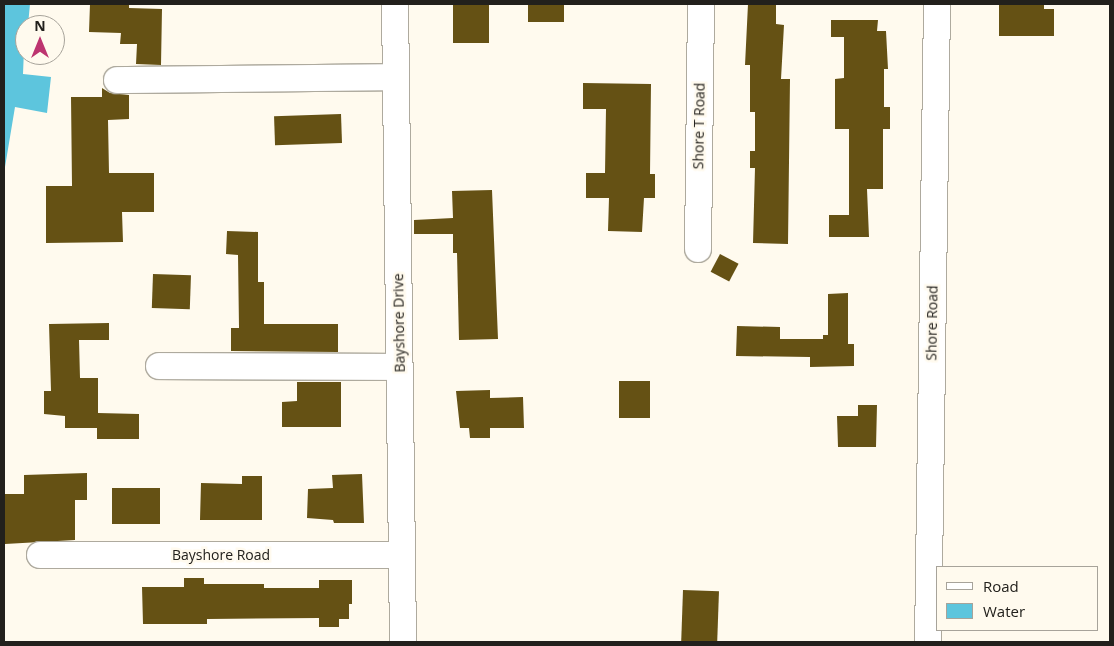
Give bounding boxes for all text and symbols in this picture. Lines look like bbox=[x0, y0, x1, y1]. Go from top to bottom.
north arrow bbox=[15, 15, 65, 65]
text: N bbox=[34, 16, 46, 35]
street label: Shore T Road bbox=[690, 83, 708, 169]
street label: Bayshore Drive bbox=[390, 273, 408, 373]
street label: Shore Road bbox=[923, 285, 941, 361]
street label: Bayshore Road bbox=[172, 547, 270, 563]
legend bbox=[936, 566, 1099, 631]
text: Road bbox=[983, 576, 1019, 596]
text: Water bbox=[983, 601, 1025, 621]

